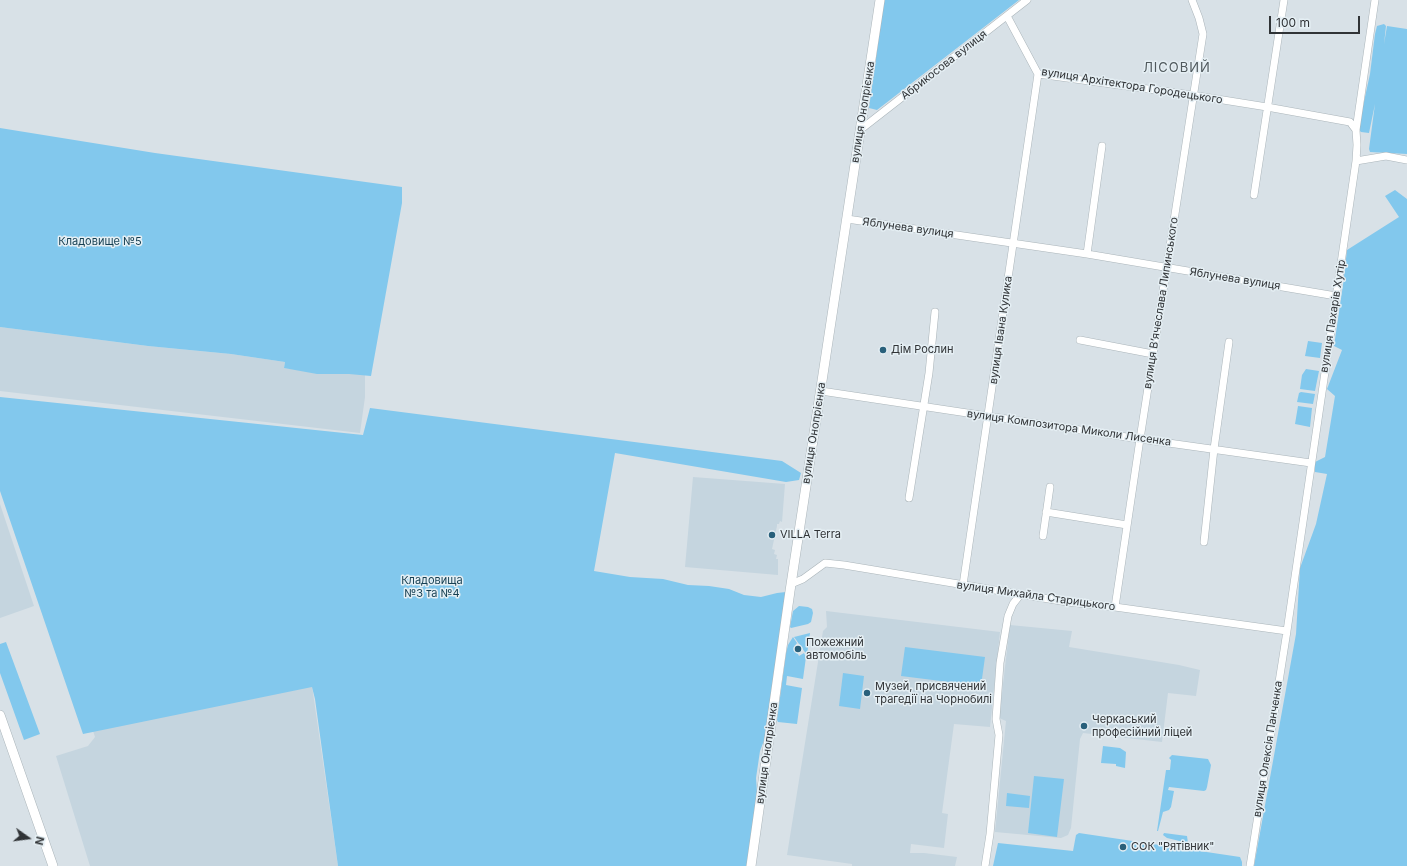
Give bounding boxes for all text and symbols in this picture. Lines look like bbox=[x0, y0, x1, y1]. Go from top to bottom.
scale bar bbox=[1271, 8, 1362, 34]
text: 100 m bbox=[1276, 15, 1310, 30]
street label: Абрикосова вулиця bbox=[898, 27, 990, 103]
street label: вулиця Онопрієнка bbox=[848, 60, 878, 164]
district label: ЛІСОВИЙ bbox=[1143, 60, 1211, 76]
street label: вулиця Архітектора Городецького bbox=[1041, 65, 1223, 107]
street label: Яблунева вулиця bbox=[862, 215, 954, 241]
street label: вулиця Вʼячеслава Липинського bbox=[1141, 216, 1181, 390]
park label: Кладовище №5 bbox=[58, 235, 142, 249]
street label: вулиця Пахарів Хутір bbox=[1318, 259, 1348, 373]
street label: Яблунева вулиця bbox=[1189, 265, 1281, 293]
street label: вулиця Івана Кулика bbox=[987, 275, 1015, 385]
place label: Дім Рослин bbox=[891, 343, 953, 357]
marker: Дім Рослин bbox=[878, 345, 888, 355]
street label: вулиця Онопрієнка bbox=[799, 381, 829, 485]
street label: вулиця Композитора Миколи Лисенка bbox=[966, 407, 1172, 449]
place label: VILLA Terra bbox=[780, 528, 841, 542]
marker: VILLA Terra bbox=[767, 530, 777, 540]
park label: Кладовища №3 та №4 bbox=[401, 574, 463, 600]
street label: вулиця Михайла Старицького bbox=[956, 578, 1116, 614]
place label: Пожежний автомобіль bbox=[806, 636, 867, 662]
marker: Пожежний автомобіль bbox=[793, 644, 803, 654]
place label: Музей, присвячений трагедії на Чорнобилі bbox=[875, 680, 992, 706]
street label: вулиця Олексія Панченка bbox=[1251, 680, 1285, 818]
marker: Музей, присвячений трагедії на Чорнобилі bbox=[862, 688, 872, 698]
street label: вулиця Онопрієнка bbox=[753, 701, 781, 805]
place label: Черкаський професійний ліцей bbox=[1092, 713, 1192, 739]
marker: Черкаський професійний ліцей bbox=[1079, 721, 1089, 731]
north arrow bbox=[8, 818, 48, 858]
text: N bbox=[32, 835, 47, 847]
place label: СОК "Рятівник" bbox=[1131, 840, 1214, 854]
marker: СОК "Рятівник" bbox=[1118, 842, 1128, 852]

